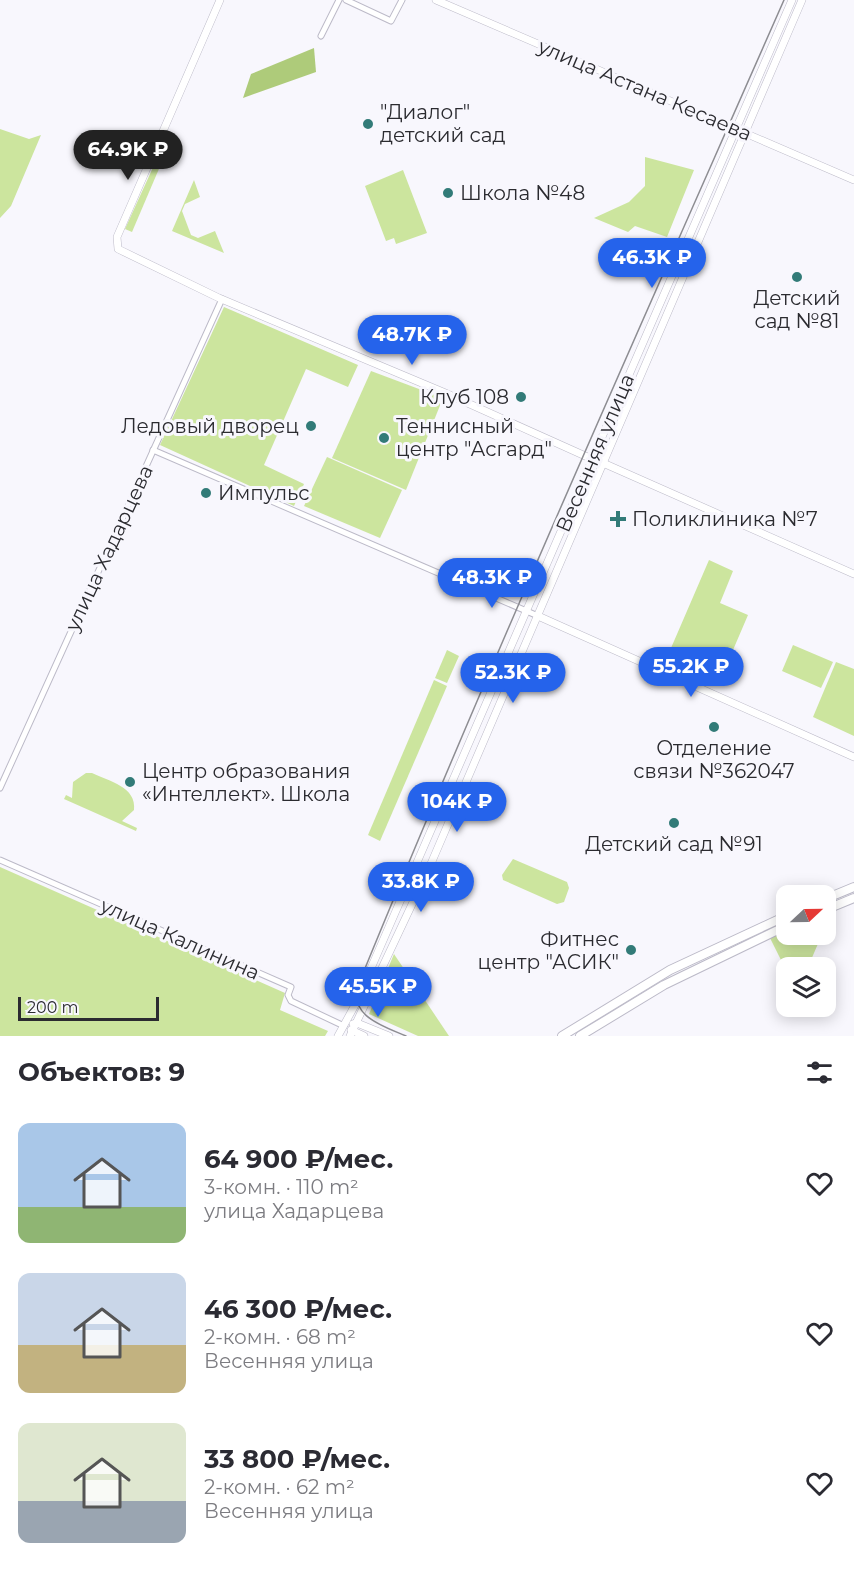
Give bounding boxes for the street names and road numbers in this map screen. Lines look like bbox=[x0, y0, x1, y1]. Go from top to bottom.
street label: улица Астана Кесаева bbox=[534, 34, 756, 146]
street label: Весенняя улица bbox=[551, 370, 639, 536]
street label: улица Хадарцева bbox=[60, 461, 158, 636]
street label: улица Калинина bbox=[96, 893, 263, 985]

